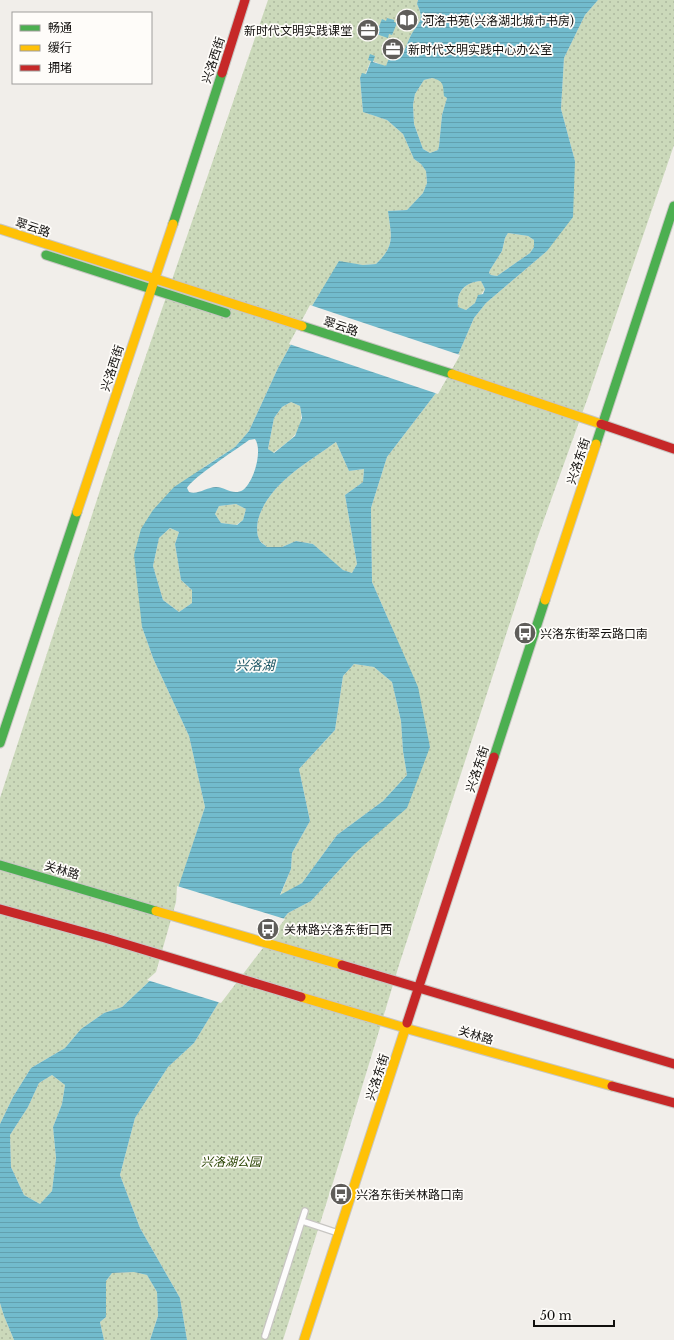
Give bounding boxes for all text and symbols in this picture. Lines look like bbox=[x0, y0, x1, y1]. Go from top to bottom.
library icon: 河洛书苑(兴洛湖北城市书房) bbox=[394, 7, 420, 33]
legend bbox=[12, 12, 152, 84]
place label: 河洛书苑(兴洛湖北城市书房) bbox=[422, 13, 574, 28]
office icon: 新时代文明实践课堂 bbox=[355, 17, 381, 43]
text: 畅通 bbox=[48, 20, 72, 35]
place label: 新时代文明实践课堂 bbox=[244, 23, 352, 38]
street label: 兴洛西街 bbox=[198, 35, 228, 85]
office icon: 新时代文明实践中心办公室 bbox=[380, 36, 406, 62]
text: 缓行 bbox=[48, 40, 72, 55]
place label: 新时代文明实践中心办公室 bbox=[408, 42, 552, 57]
text: 拥堵 bbox=[48, 60, 72, 75]
street label: 翠云路 bbox=[14, 214, 52, 240]
street label: 翠云路 bbox=[322, 313, 360, 339]
street label: 兴洛西街 bbox=[97, 343, 127, 393]
street label: 兴洛东街 bbox=[563, 436, 593, 486]
bus stop icon: 兴洛东街翠云路口南 bbox=[512, 620, 538, 646]
place label: 兴洛东街翠云路口南 bbox=[540, 626, 648, 641]
water label: 兴洛湖 bbox=[235, 657, 276, 674]
street label: 兴洛东街 bbox=[462, 744, 492, 794]
street label: 关林路 bbox=[43, 858, 81, 882]
bus stop icon: 关林路兴洛东街口西 bbox=[255, 916, 281, 942]
place label: 关林路兴洛东街口西 bbox=[284, 922, 392, 937]
street label: 关林路 bbox=[457, 1023, 495, 1047]
street label: 兴洛东街 bbox=[362, 1052, 392, 1102]
park label: 兴洛湖公园 bbox=[201, 1154, 263, 1169]
bus stop icon: 兴洛东街关林路口南 bbox=[328, 1181, 354, 1207]
place label: 兴洛东街关林路口南 bbox=[356, 1187, 464, 1202]
scale bar bbox=[534, 1302, 614, 1328]
text: 50 m bbox=[540, 1308, 572, 1323]

